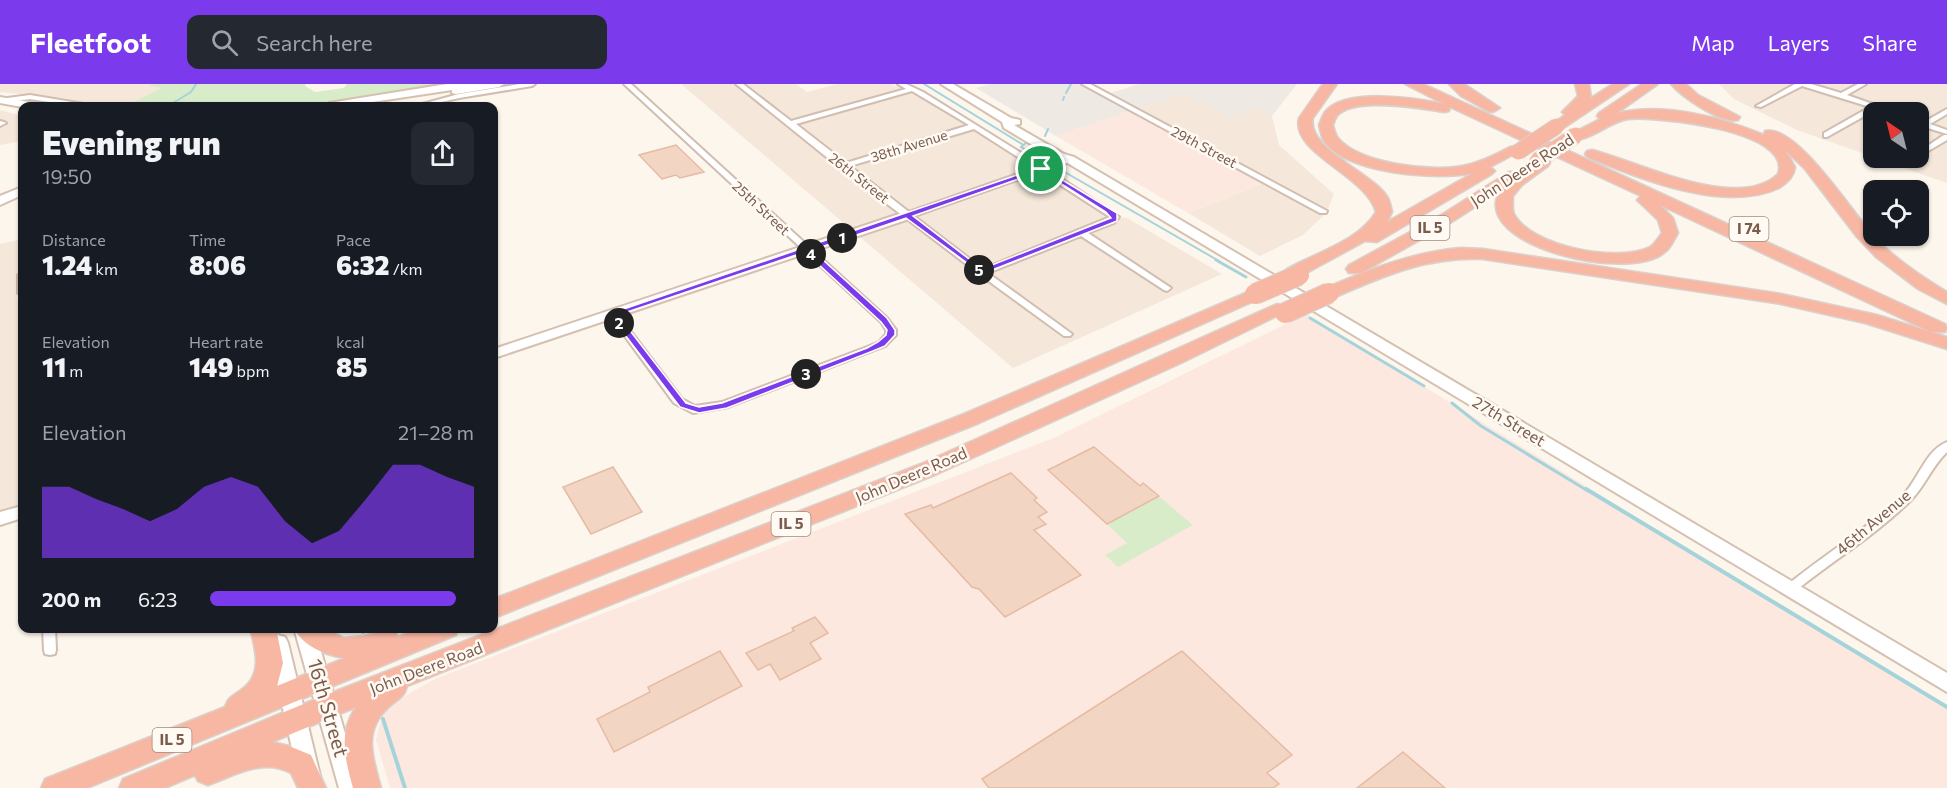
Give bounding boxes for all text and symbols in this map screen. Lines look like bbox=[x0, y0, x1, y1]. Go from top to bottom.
search box bbox=[187, 15, 607, 69]
text: Fleetfoot bbox=[30, 25, 151, 59]
icon: search bbox=[208, 26, 241, 59]
text: Search here bbox=[256, 29, 373, 56]
text: Map bbox=[1691, 30, 1735, 55]
text: Layers bbox=[1768, 30, 1830, 55]
text: Share bbox=[1863, 30, 1917, 55]
north arrow bbox=[1863, 102, 1929, 168]
map controls bbox=[1863, 102, 1929, 246]
text: Evening run bbox=[42, 121, 221, 162]
button: share bbox=[411, 122, 474, 185]
street label: 29th Street bbox=[1168, 122, 1240, 171]
street label: 38th Avenue bbox=[868, 126, 949, 165]
street label: John Deere Road bbox=[1467, 129, 1577, 210]
pin bbox=[1015, 143, 1066, 194]
street label: 26th Street bbox=[826, 149, 893, 207]
icon: arrive bbox=[1024, 152, 1057, 185]
text: 19:50 bbox=[42, 164, 92, 188]
street label: 25th Street bbox=[729, 177, 794, 239]
button: locate bbox=[1863, 180, 1929, 246]
road number: IL 5 bbox=[1410, 216, 1450, 240]
road number: I 74 bbox=[1730, 217, 1768, 241]
pin: 1 bbox=[827, 223, 857, 253]
text: 1 bbox=[838, 228, 846, 247]
text: Distance bbox=[42, 230, 106, 249]
text: Time bbox=[189, 230, 226, 249]
text: Pace bbox=[336, 230, 371, 249]
pin: 4 bbox=[796, 239, 826, 269]
text: 4 bbox=[806, 244, 816, 263]
text: 1.24 bbox=[42, 249, 92, 280]
text: 8:06 bbox=[189, 249, 246, 280]
text: 6:32 bbox=[336, 249, 390, 280]
pin: 5 bbox=[964, 255, 994, 285]
text: km bbox=[92, 259, 118, 278]
text: /km bbox=[390, 259, 422, 278]
text: 5 bbox=[974, 260, 984, 279]
pin: 2 bbox=[604, 308, 634, 338]
text: 2 bbox=[614, 313, 624, 332]
text: Elevation bbox=[42, 332, 110, 351]
text: Heart rate bbox=[189, 332, 263, 351]
text: kcal bbox=[336, 332, 365, 351]
text: 11 bbox=[42, 351, 66, 382]
text: 149 bbox=[189, 351, 233, 382]
text: 85 bbox=[336, 351, 368, 382]
pin: 3 bbox=[791, 359, 821, 389]
text: m bbox=[66, 361, 83, 380]
text: bpm bbox=[233, 361, 269, 380]
text: 3 bbox=[801, 364, 811, 383]
street label: 27th Street bbox=[1470, 391, 1549, 450]
text: Elevation bbox=[42, 420, 127, 444]
text: 21–28 m bbox=[398, 420, 474, 444]
street label: John Deere Road bbox=[852, 442, 969, 507]
street label: 46th Avenue bbox=[1832, 485, 1914, 558]
road number: IL 5 bbox=[772, 512, 810, 536]
text: 200 m bbox=[42, 587, 101, 611]
text: 6:23 bbox=[138, 587, 177, 611]
street label: John Deere Road bbox=[367, 637, 485, 698]
street label: 16th Street bbox=[304, 656, 354, 759]
road number: IL 5 bbox=[152, 728, 192, 752]

